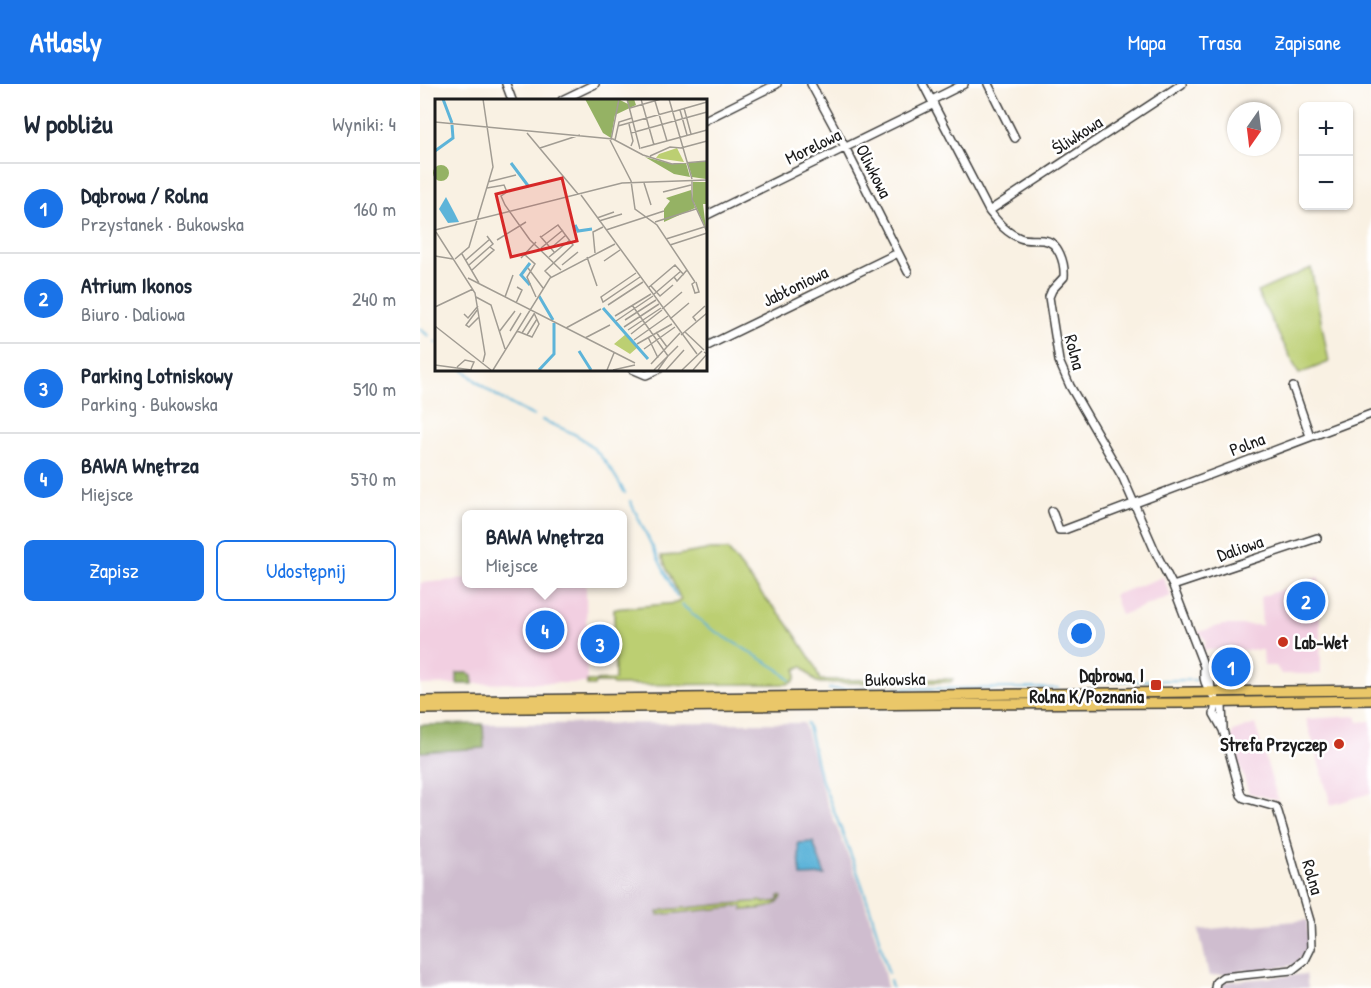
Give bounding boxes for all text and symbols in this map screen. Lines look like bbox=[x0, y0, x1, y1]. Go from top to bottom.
text: Atlasly bbox=[30, 23, 102, 61]
text: Mapa bbox=[1128, 28, 1166, 57]
text: Trasa bbox=[1199, 28, 1241, 57]
text: Zapisane bbox=[1274, 28, 1341, 57]
inset map bbox=[435, 99, 706, 370]
north arrow bbox=[1227, 102, 1281, 156]
map controls bbox=[1299, 102, 1353, 210]
button: + bbox=[1299, 102, 1353, 156]
text: W pobliżu bbox=[24, 106, 113, 141]
street label: Śliwkowa bbox=[1047, 109, 1107, 161]
text: Wyniki: 4 bbox=[332, 110, 396, 137]
street label: Morelowa bbox=[781, 122, 845, 170]
street label: Oliwkowa bbox=[850, 140, 898, 202]
button: − bbox=[1299, 156, 1353, 210]
text: Dąbrowa / Rolna bbox=[81, 180, 208, 210]
text: 1 bbox=[40, 195, 47, 222]
text: 160 m bbox=[354, 195, 396, 222]
text: Przystanek · Bukowska bbox=[81, 210, 244, 237]
street label: Jabłoniowa bbox=[758, 259, 832, 313]
text: Atrium Ikonos bbox=[81, 270, 192, 300]
text: 2 bbox=[39, 285, 48, 312]
text: 240 m bbox=[352, 285, 396, 312]
text: Biuro · Daliowa bbox=[81, 300, 185, 327]
street label: Rolna bbox=[1058, 332, 1092, 372]
text: Parking Lotniskowy bbox=[81, 360, 233, 390]
text: 3 bbox=[39, 375, 48, 402]
text: 510 m bbox=[353, 375, 396, 402]
text: Parking · Bukowska bbox=[81, 390, 218, 417]
street label: Polna bbox=[1226, 426, 1268, 462]
text: BAWA Wnętrza bbox=[81, 450, 199, 480]
text: 4 bbox=[40, 465, 47, 492]
text: 570 m bbox=[350, 465, 396, 492]
text: Miejsce bbox=[81, 480, 133, 507]
popup bbox=[462, 510, 627, 588]
text: BAWA Wnętrza bbox=[486, 521, 603, 551]
street label: Daliowa bbox=[1214, 529, 1266, 567]
button: Zapisz bbox=[24, 540, 204, 601]
button: Udostępnij bbox=[216, 540, 396, 601]
text: Miejsce bbox=[486, 551, 538, 578]
pin: 2 bbox=[1286, 578, 1326, 624]
pin: 4 bbox=[526, 608, 564, 652]
your location bbox=[1067, 619, 1096, 648]
pin: 3 bbox=[580, 622, 620, 666]
place label: Lab-Wet bbox=[1295, 630, 1349, 655]
marker: Lab-Wet bbox=[1276, 635, 1290, 649]
pin: 1 bbox=[1212, 644, 1250, 690]
place label: Dąbrowa, I Rolna K/Poznania bbox=[1029, 663, 1145, 709]
street label: Bukowska bbox=[864, 666, 926, 692]
marker: Dąbrowa, I Rolna K/Poznania bbox=[1149, 678, 1163, 692]
place label: Strefa Przyczep bbox=[1220, 732, 1327, 758]
marker: Strefa Przyczep bbox=[1332, 737, 1346, 751]
street label: Rolna bbox=[1296, 857, 1330, 897]

